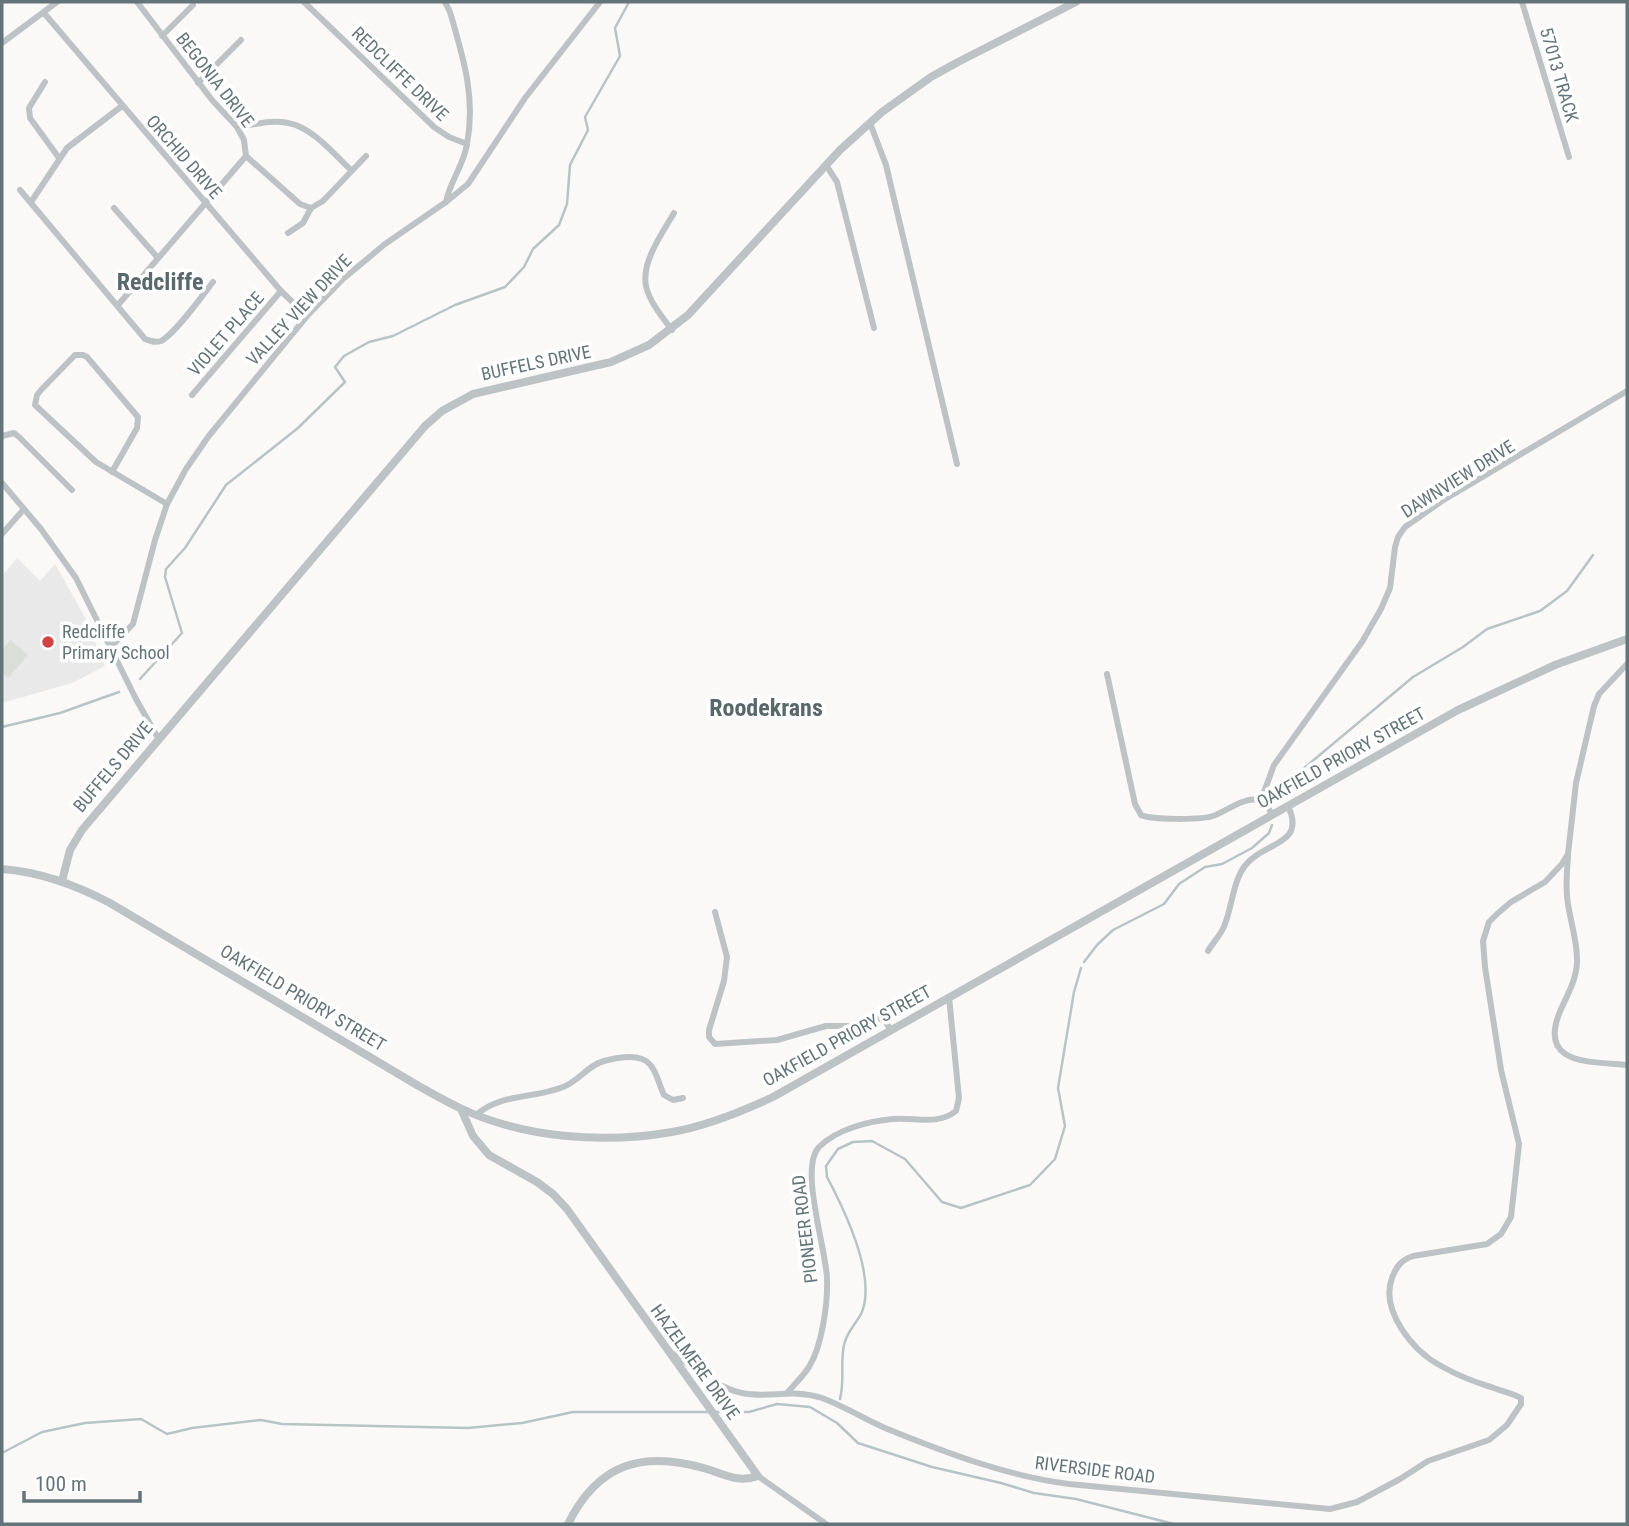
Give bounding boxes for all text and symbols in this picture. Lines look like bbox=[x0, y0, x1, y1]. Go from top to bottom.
street label: REDCLIFFE DRIVE bbox=[348, 22, 453, 125]
street label: 57013 TRACK bbox=[1536, 25, 1583, 125]
street label: BEGONIA DRIVE bbox=[172, 28, 259, 131]
street label: ORCHID DRIVE bbox=[142, 111, 226, 203]
street label: VALLEY VIEW DRIVE bbox=[242, 250, 356, 370]
district label: Redcliffe bbox=[117, 268, 203, 296]
street label: VIOLET PLACE bbox=[183, 287, 268, 380]
street label: BUFFELS DRIVE bbox=[479, 341, 593, 384]
street label: DAWNVIEW DRIVE bbox=[1397, 435, 1518, 522]
place label: Redcliffe Primary School bbox=[62, 621, 170, 663]
marker: Redcliffe Primary School bbox=[40, 634, 56, 650]
district label: Roodekrans bbox=[709, 694, 823, 722]
street label: OAKFIELD PRIORY STREET bbox=[1253, 703, 1429, 813]
street label: BUFFELS DRIVE bbox=[69, 717, 157, 816]
street label: OAKFIELD PRIORY STREET bbox=[217, 940, 390, 1055]
street label: OAKFIELD PRIORY STREET bbox=[759, 981, 935, 1091]
street label: PIONEER ROAD bbox=[787, 1174, 822, 1284]
street label: HAZELMERE DRIVE bbox=[647, 1300, 744, 1423]
street label: RIVERSIDE ROAD bbox=[1034, 1452, 1156, 1487]
scale bar bbox=[24, 1460, 140, 1504]
text: 100 m bbox=[35, 1472, 87, 1496]

